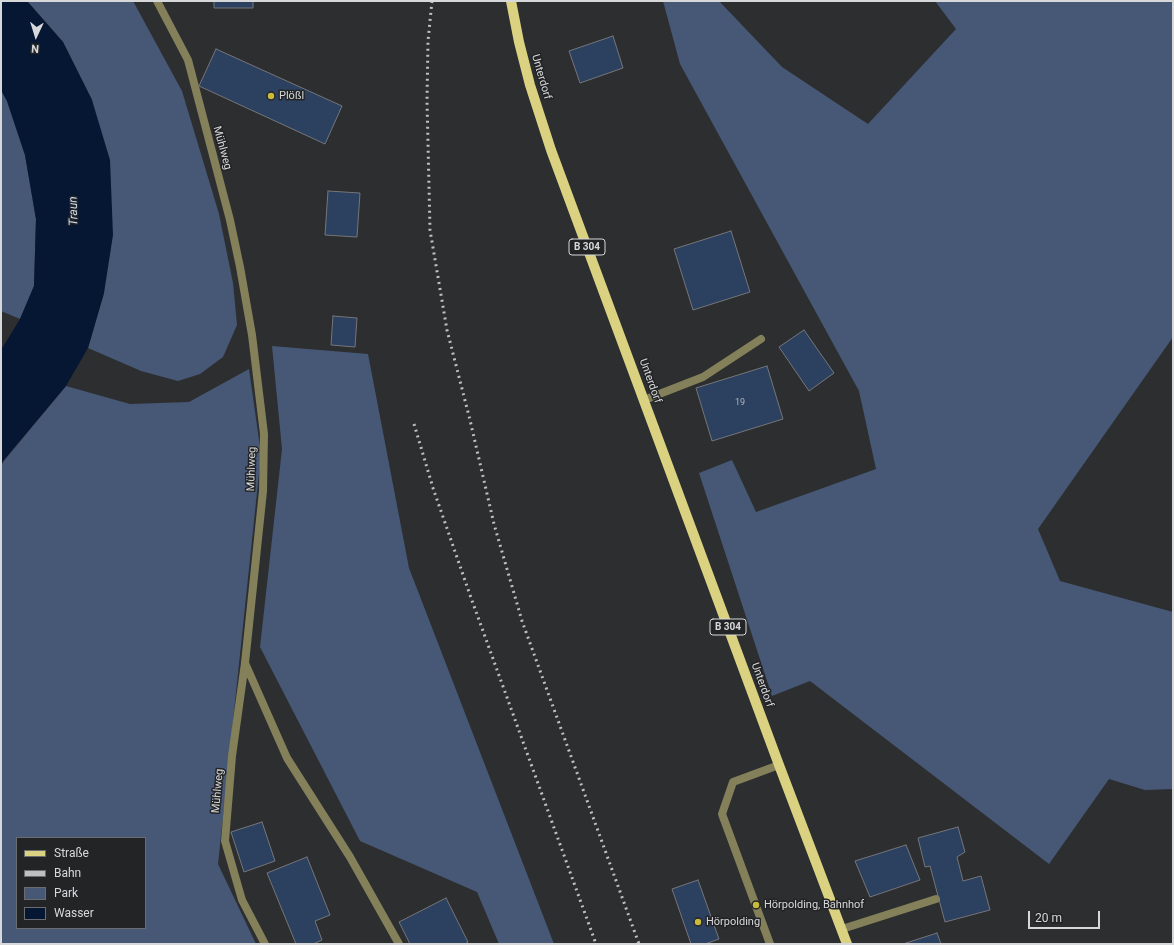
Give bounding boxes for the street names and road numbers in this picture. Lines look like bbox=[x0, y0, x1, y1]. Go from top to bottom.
street label: Unterdorf bbox=[528, 53, 554, 101]
street label: Mühlweg bbox=[210, 125, 234, 171]
road number: B 304 bbox=[569, 239, 605, 255]
street label: Unterdorf bbox=[636, 357, 664, 405]
street label: Mühlweg bbox=[245, 446, 259, 492]
road number: B 304 bbox=[710, 619, 746, 635]
street label: Unterdorf bbox=[748, 661, 776, 709]
street label: Mühlweg bbox=[209, 768, 227, 814]

